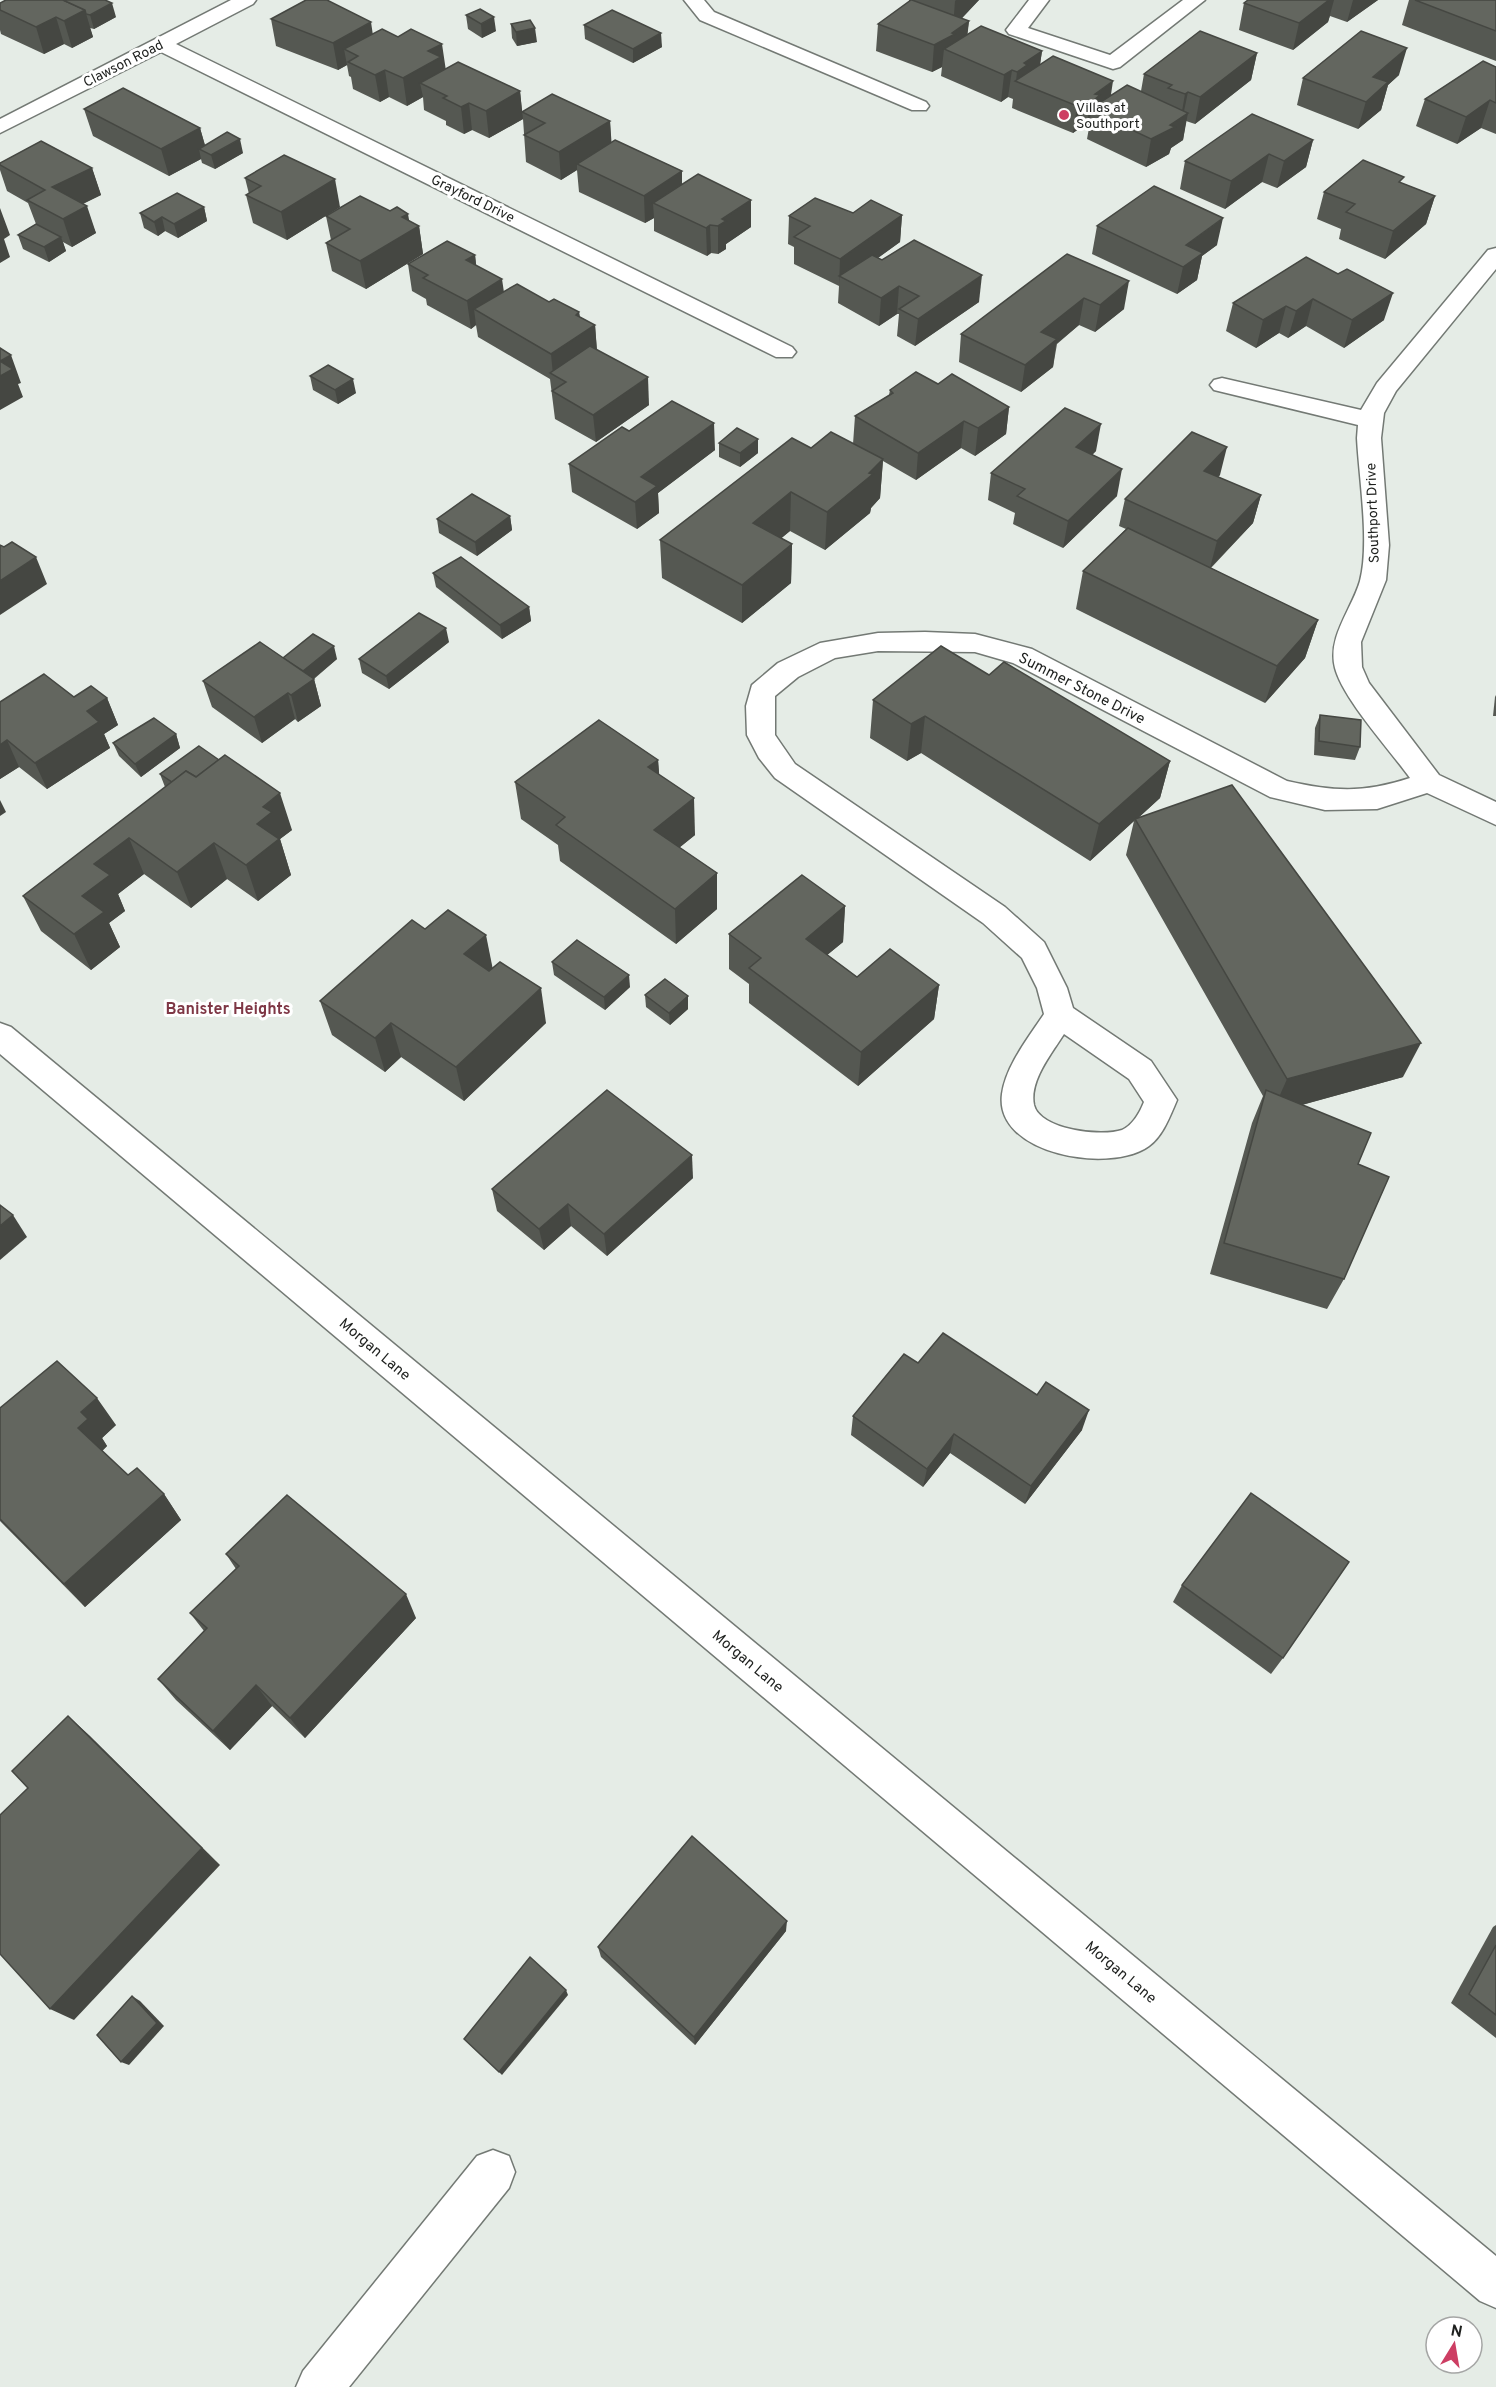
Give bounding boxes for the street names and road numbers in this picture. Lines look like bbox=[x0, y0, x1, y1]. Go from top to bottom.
street label: Clawson Road bbox=[81, 37, 167, 92]
street label: Grayford Drive bbox=[428, 172, 517, 227]
street label: Southport Drive bbox=[1363, 463, 1384, 563]
street label: Summer Stone Drive bbox=[1015, 649, 1148, 729]
street label: Morgan Lane bbox=[334, 1315, 414, 1386]
street label: Morgan Lane bbox=[707, 1627, 787, 1698]
street label: Morgan Lane bbox=[1080, 1938, 1160, 2009]

